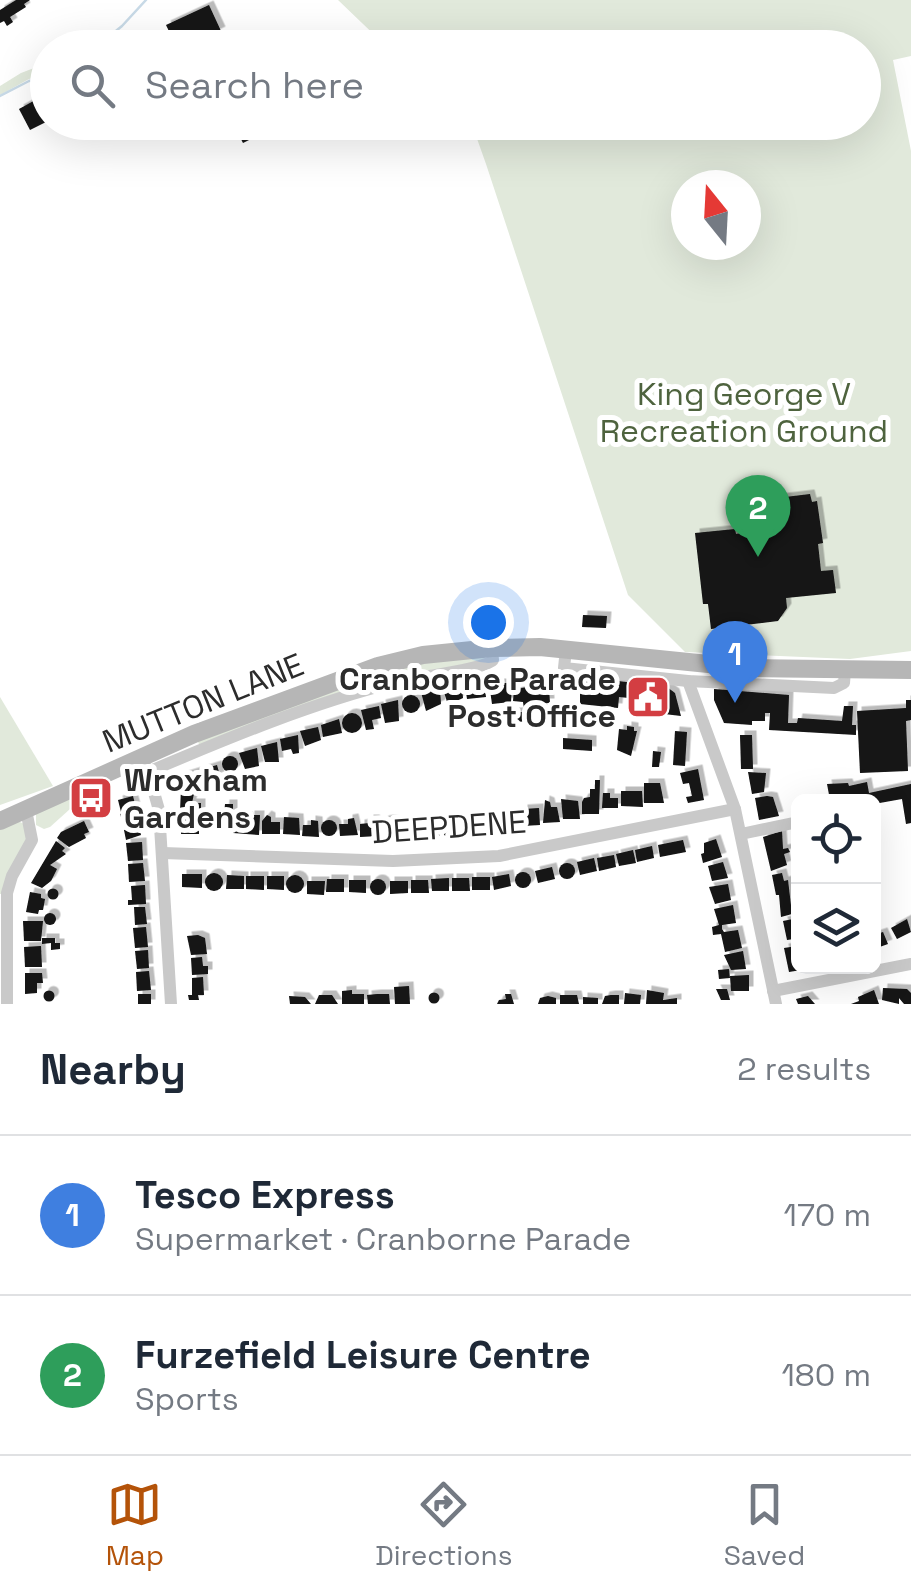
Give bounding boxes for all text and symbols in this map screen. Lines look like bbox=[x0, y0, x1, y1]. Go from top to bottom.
search box bbox=[30, 30, 881, 140]
icon: search bbox=[65, 58, 120, 113]
text: Search here bbox=[145, 61, 364, 109]
north arrow bbox=[671, 170, 761, 260]
park label: King George V Recreation Ground bbox=[600, 374, 888, 451]
pin: 2 bbox=[726, 474, 790, 557]
your location bbox=[463, 597, 514, 648]
pin: 1 bbox=[702, 620, 768, 703]
street label: MUTTON LANE bbox=[97, 644, 309, 762]
place label: Cranborne Parade Post Office bbox=[339, 659, 616, 736]
public building icon: Cranborne Parade Post Office bbox=[625, 674, 671, 720]
place label: Wroxham Gardens bbox=[124, 760, 268, 837]
bus stop icon: Wroxham Gardens bbox=[68, 775, 114, 821]
map controls bbox=[791, 794, 881, 974]
button: locate bbox=[791, 794, 881, 884]
street label: DEEPDENE bbox=[370, 802, 528, 852]
button: layers bbox=[791, 884, 881, 974]
text: Nearby bbox=[40, 1043, 186, 1096]
text: 2 results bbox=[737, 1049, 871, 1089]
text: Tesco Express bbox=[135, 1171, 395, 1219]
text: 1 bbox=[65, 1195, 80, 1235]
text: 170 m bbox=[784, 1195, 871, 1235]
text: Supermarket · Cranborne Parade bbox=[135, 1219, 631, 1259]
text: Furzefield Leisure Centre bbox=[135, 1331, 591, 1379]
text: 2 bbox=[63, 1355, 82, 1395]
text: 180 m bbox=[781, 1355, 871, 1395]
text: Sports bbox=[135, 1379, 239, 1419]
tab: Map bbox=[106, 1477, 164, 1573]
tab: Directions bbox=[375, 1477, 512, 1573]
tab: Saved bbox=[724, 1477, 805, 1573]

